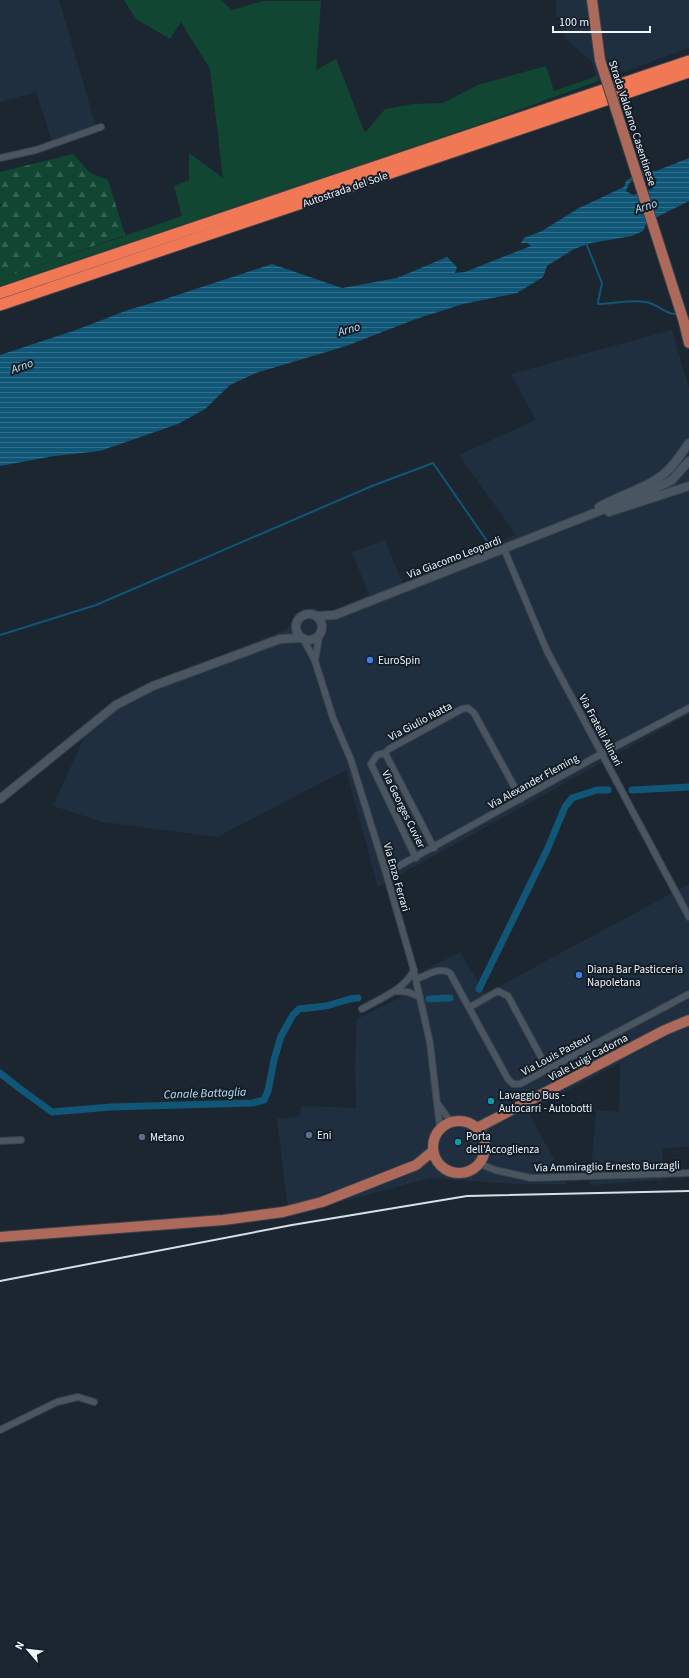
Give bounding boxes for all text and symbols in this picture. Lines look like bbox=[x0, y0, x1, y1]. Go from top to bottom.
scale bar bbox=[553, 8, 650, 34]
text: 100 m bbox=[559, 14, 589, 31]
street label: Strada Valdarno Casentinese bbox=[605, 58, 660, 189]
street label: Autostrada del Sole bbox=[301, 168, 390, 211]
water label: Arno bbox=[632, 195, 660, 218]
water label: Arno bbox=[335, 318, 362, 341]
water label: Arno bbox=[8, 355, 36, 379]
street label: Via Giacomo Leopardi bbox=[405, 533, 503, 582]
place label: EuroSpin bbox=[378, 653, 420, 668]
marker: EuroSpin bbox=[365, 655, 375, 665]
street label: Via Fratelli Alinari bbox=[575, 692, 626, 769]
street label: Via Giulio Natta bbox=[386, 698, 455, 745]
street label: Via Alexander Fleming bbox=[485, 750, 582, 813]
street label: Via Georges Cuvier bbox=[378, 768, 429, 851]
street label: Via Enzo Ferrari bbox=[380, 841, 413, 913]
place label: Diana Bar Pasticceria Napoletana bbox=[587, 962, 683, 990]
marker: Diana Bar Pasticceria Napoletana bbox=[574, 970, 584, 980]
street label: Via Louis Pasteur bbox=[519, 1030, 594, 1079]
street label: Viale Luigi Cadorna bbox=[546, 1030, 631, 1085]
water label: Canale Battaglia bbox=[163, 1084, 247, 1103]
place label: Lavaggio Bus - Autocarri - Autobotti bbox=[499, 1088, 592, 1116]
marker: Lavaggio Bus - Autocarri - Autobotti bbox=[486, 1096, 496, 1106]
place label: Eni bbox=[317, 1128, 332, 1143]
place label: Porta dell'Accoglienza bbox=[466, 1129, 539, 1157]
place label: Metano bbox=[150, 1130, 184, 1145]
marker: Eni bbox=[304, 1130, 314, 1140]
marker: Metano bbox=[137, 1132, 147, 1142]
marker: Porta dell'Accoglienza bbox=[453, 1137, 463, 1147]
street label: Via Ammiraglio Ernesto Burzagli bbox=[534, 1158, 680, 1175]
north arrow bbox=[8, 1630, 48, 1670]
text: N bbox=[11, 1639, 28, 1652]

